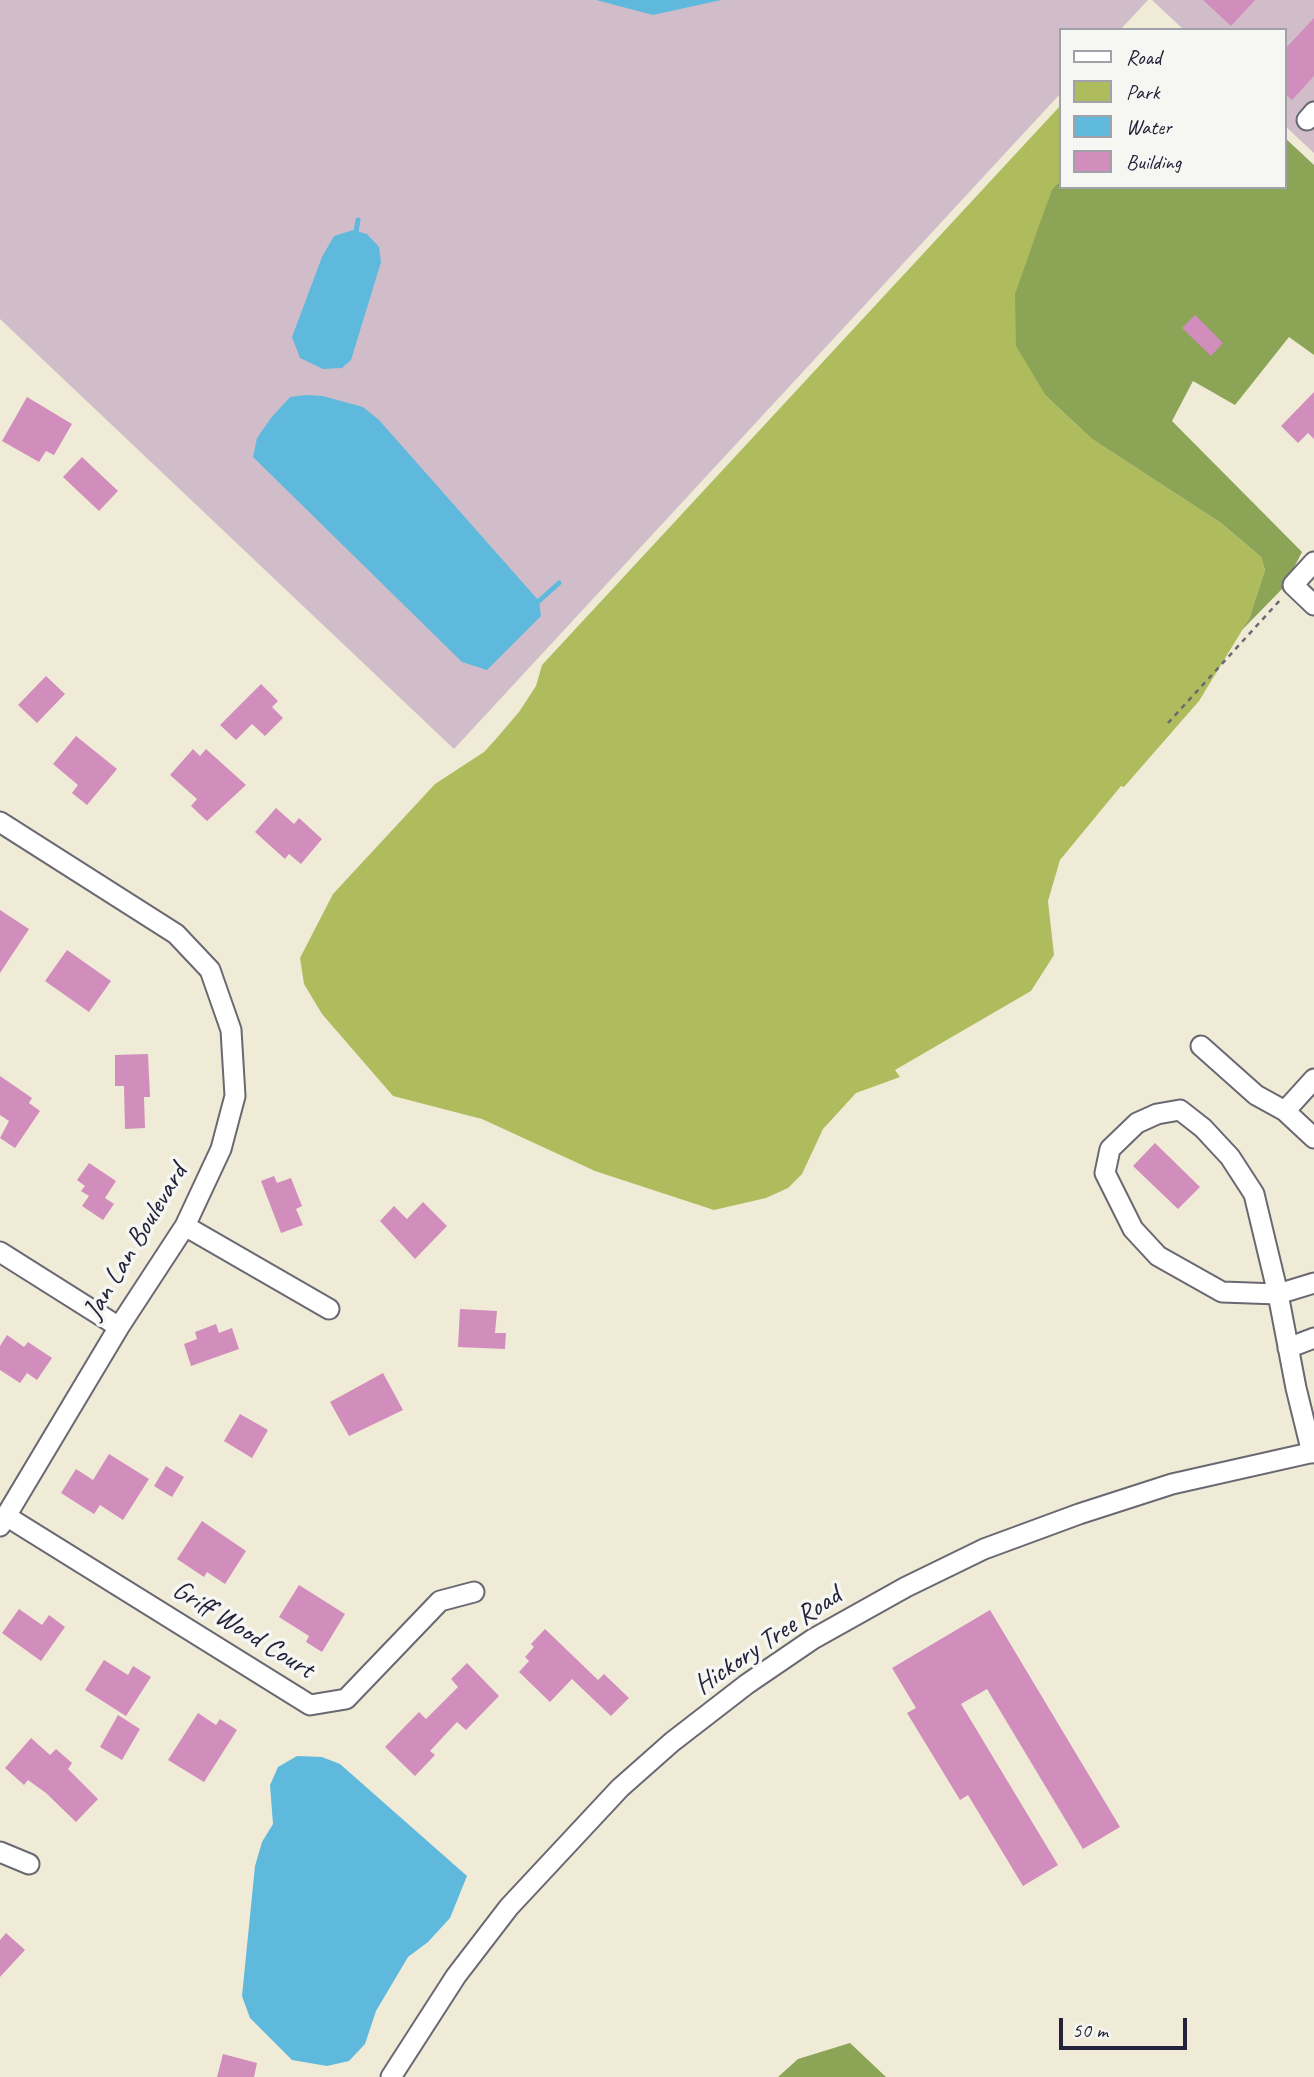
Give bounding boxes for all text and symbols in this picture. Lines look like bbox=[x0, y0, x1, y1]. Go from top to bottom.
legend bbox=[1058, 28, 1286, 189]
text: Road bbox=[1126, 44, 1161, 70]
text: Park bbox=[1126, 79, 1159, 105]
text: Water bbox=[1126, 114, 1172, 140]
text: Building bbox=[1126, 149, 1181, 175]
street label: Jan Lan Boulevard bbox=[77, 1158, 195, 1326]
street label: Griff Wood Court bbox=[166, 1573, 320, 1687]
street label: Hickory Tree Road bbox=[688, 1579, 848, 1703]
scale bar bbox=[1062, 2004, 1190, 2048]
text: 50 m bbox=[1072, 2017, 1108, 2043]

